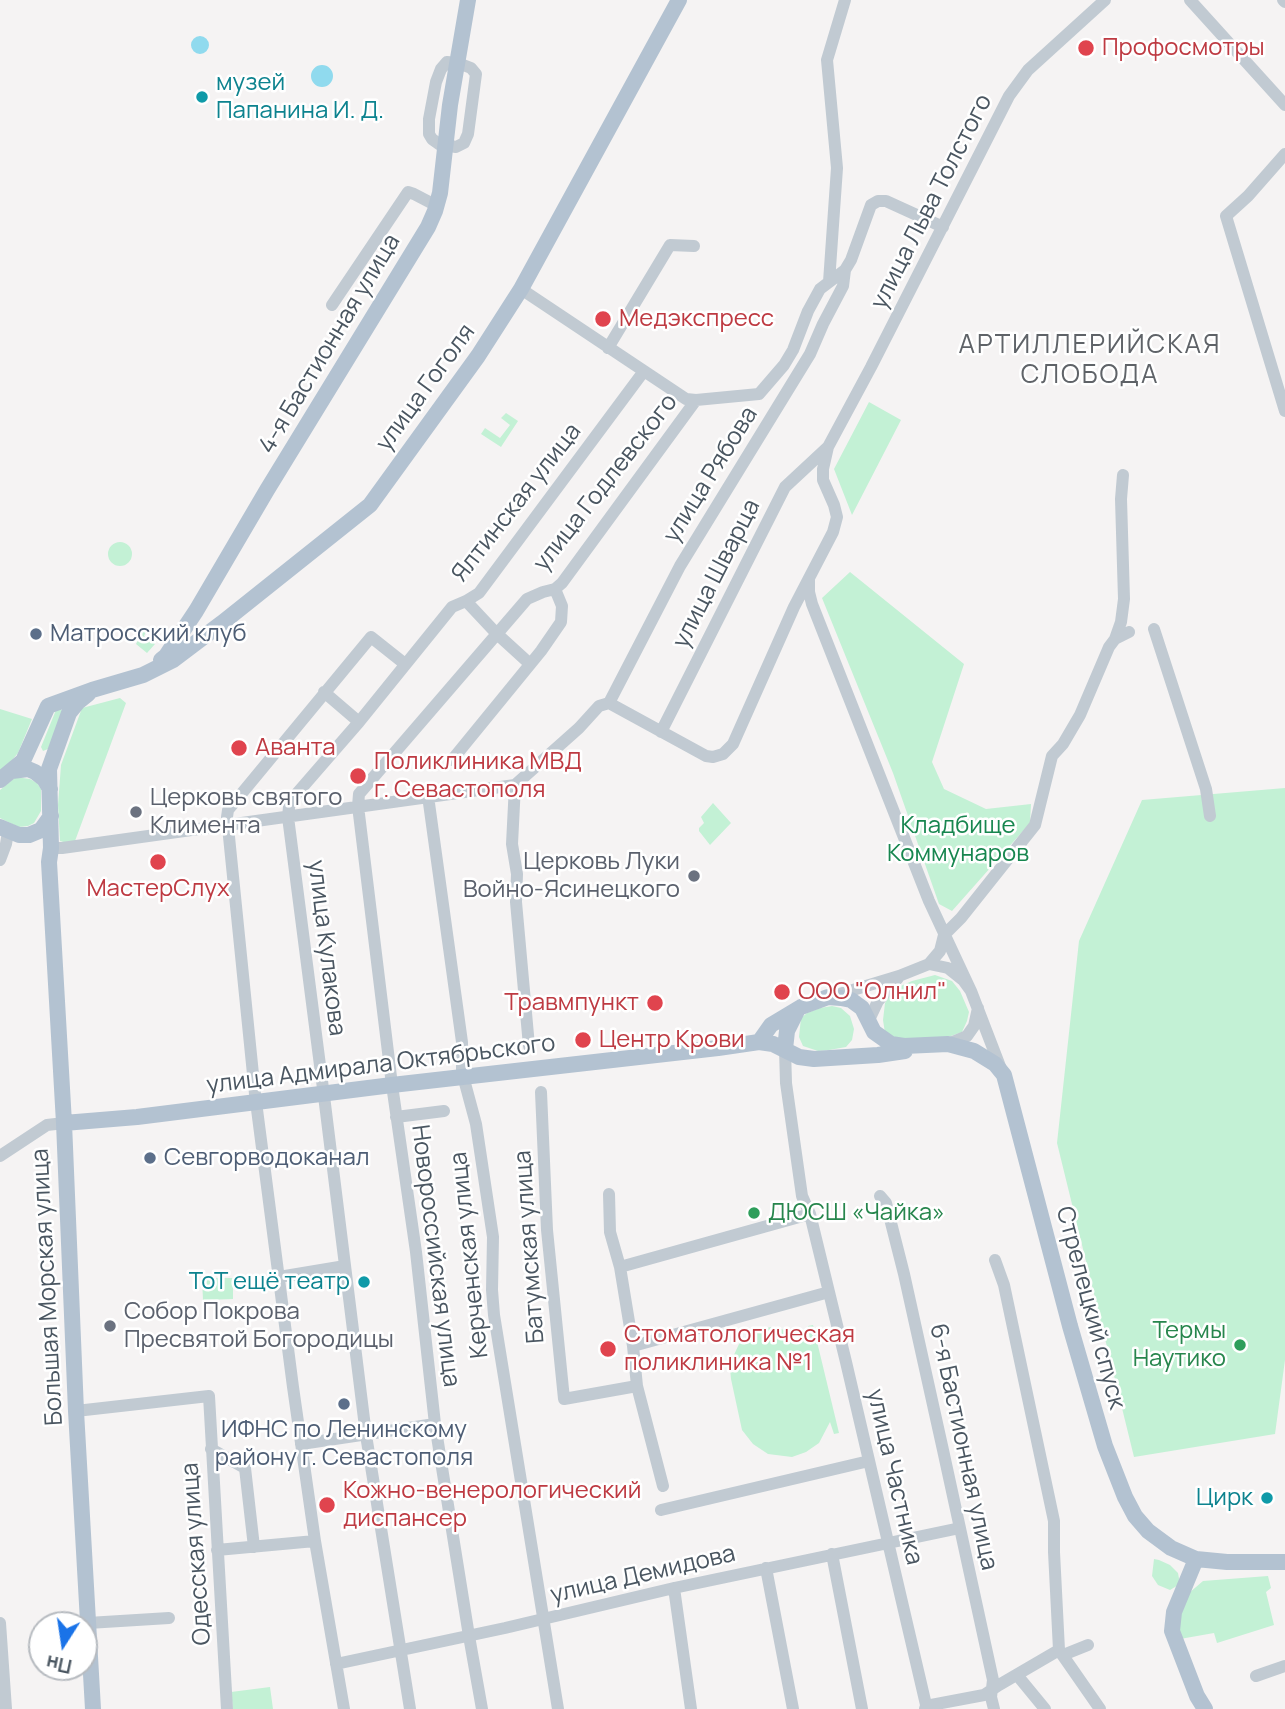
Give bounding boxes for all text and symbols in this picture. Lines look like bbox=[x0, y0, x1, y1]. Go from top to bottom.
place label: Профосмотры bbox=[1102, 34, 1265, 62]
marker: Профосмотры bbox=[1076, 38, 1096, 58]
place label: музей Папанина И. Д. bbox=[216, 69, 384, 125]
marker: музей Папанина И. Д. bbox=[194, 89, 210, 105]
street label: улица Льва Толстого bbox=[865, 90, 999, 314]
street label: 4-я Бастионная улица bbox=[253, 229, 407, 459]
place label: Медэкспресс bbox=[619, 305, 774, 333]
marker: Медэкспресс bbox=[593, 309, 613, 329]
street label: улица Гоголя bbox=[370, 319, 482, 457]
district label: АРТИЛЛЕРИЙСКАЯ СЛОБОДА bbox=[960, 330, 1220, 392]
street label: улица Годлевского bbox=[528, 389, 684, 577]
street label: улица Рябова bbox=[658, 402, 764, 548]
street label: Ялтинская улица bbox=[446, 418, 588, 588]
street label: улица Шварца bbox=[667, 495, 767, 653]
place label: Матросский клуб bbox=[50, 620, 246, 648]
marker: Матросский клуб bbox=[28, 626, 44, 642]
place label: Аванта bbox=[255, 734, 336, 762]
marker: Аванта bbox=[229, 738, 249, 758]
place label: Поликлиника МВД г. Севастополя bbox=[374, 748, 582, 804]
marker: Поликлиника МВД г. Севастополя bbox=[348, 766, 368, 786]
place label: Церковь святого Климента bbox=[150, 784, 342, 840]
marker: Церковь святого Климента bbox=[128, 804, 144, 820]
park label: Кладбище Коммунаров bbox=[887, 812, 1029, 868]
place label: Церковь Луки Войно-Ясинецкого bbox=[463, 848, 680, 904]
marker: МастерСлух bbox=[148, 852, 168, 872]
street label: улица Кулакова bbox=[301, 858, 351, 1038]
marker: Церковь Луки Войно-Ясинецкого bbox=[686, 868, 702, 884]
place label: МастерСлух bbox=[86, 875, 230, 903]
place label: ООО "Олнил" bbox=[798, 978, 947, 1006]
marker: ООО "Олнил" bbox=[772, 982, 792, 1002]
place label: Травмпункт bbox=[504, 989, 639, 1017]
marker: Травмпункт bbox=[645, 993, 665, 1013]
place label: Центр Крови bbox=[599, 1026, 745, 1054]
street label: улица Адмирала Октябрьского bbox=[205, 1029, 557, 1101]
marker: Центр Крови bbox=[573, 1030, 593, 1050]
street label: Новороссийская улица bbox=[405, 1123, 465, 1389]
place label: Севгорводоканал bbox=[164, 1144, 370, 1172]
street label: Большая Морская улица bbox=[26, 1148, 70, 1426]
marker: Севгорводоканал bbox=[142, 1150, 158, 1166]
street label: Керченская улица bbox=[445, 1150, 495, 1360]
street label: Батумская улица bbox=[509, 1150, 551, 1344]
place label: ДЮСШ «Чайка» bbox=[768, 1199, 945, 1227]
street label: Стрелецкий спуск bbox=[1049, 1204, 1131, 1412]
marker: ДЮСШ «Чайка» bbox=[746, 1205, 762, 1221]
place label: ТоТ ещё театр bbox=[189, 1268, 350, 1296]
marker: ТоТ ещё театр bbox=[356, 1274, 372, 1290]
place label: Собор Покрова Пресвятой Богородицы bbox=[124, 1298, 394, 1354]
place label: Термы Наутико bbox=[1133, 1317, 1226, 1373]
marker: Собор Покрова Пресвятой Богородицы bbox=[102, 1318, 118, 1334]
place label: Стоматологическая поликлиника №1 bbox=[624, 1321, 855, 1377]
street label: 6-я Бастионная улица bbox=[923, 1321, 1003, 1573]
marker: Термы Наутико bbox=[1232, 1337, 1248, 1353]
marker: Стоматологическая поликлиника №1 bbox=[598, 1339, 618, 1359]
street label: улица Частника bbox=[860, 1386, 928, 1568]
marker: ИФНС по Ленинскому району г. Севастополя bbox=[336, 1396, 352, 1412]
place label: ИФНС по Ленинскому району г. Севастополя bbox=[215, 1416, 473, 1472]
street label: Одесская улица bbox=[176, 1462, 218, 1646]
place label: Кожно-венерологический диспансер bbox=[343, 1477, 641, 1533]
place label: Цирк bbox=[1196, 1484, 1253, 1512]
marker: Цирк bbox=[1259, 1490, 1275, 1506]
marker: Кожно-венерологический диспансер bbox=[317, 1495, 337, 1515]
street label: улица Демидова bbox=[548, 1540, 738, 1610]
north arrow bbox=[28, 1611, 98, 1681]
text: Пн bbox=[44, 1649, 74, 1680]

